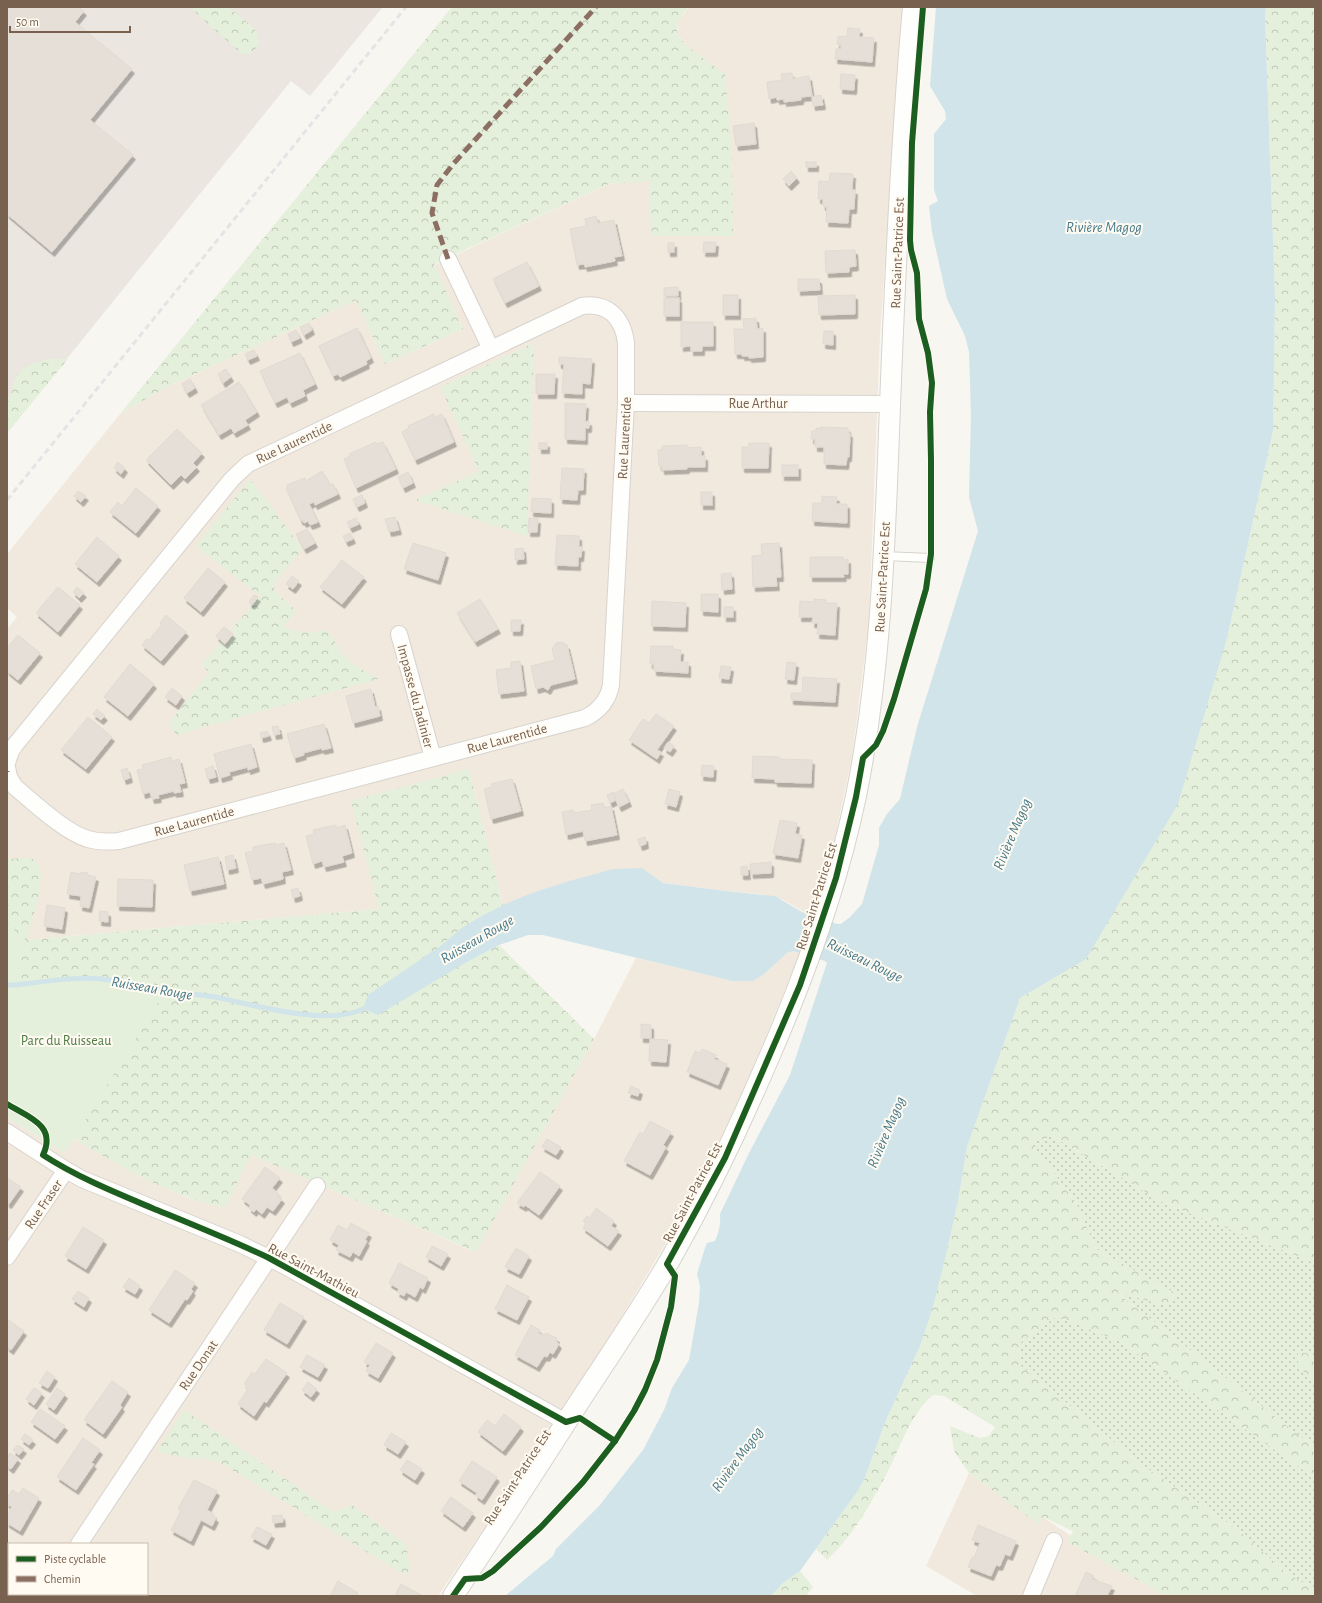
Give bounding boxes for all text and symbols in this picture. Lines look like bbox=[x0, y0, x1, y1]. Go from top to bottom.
scale bar bbox=[10, 8, 130, 34]
text: 50 m bbox=[16, 16, 39, 28]
street label: Rue Saint-Patrice Est bbox=[889, 197, 907, 309]
water label: Rivière Magog bbox=[1066, 220, 1142, 235]
street label: Rue Laurentide bbox=[616, 397, 634, 480]
street label: Rue Arthur bbox=[728, 397, 788, 411]
street label: Rue Laurentide bbox=[254, 419, 335, 467]
street label: Rue Saint-Patrice Est bbox=[873, 521, 893, 633]
street label: Impasse du Jadinier bbox=[394, 643, 436, 750]
street label: Rue Laurentide bbox=[466, 722, 549, 756]
water label: Rivière Magog bbox=[991, 796, 1034, 872]
street label: Rue Laurentide bbox=[153, 805, 236, 839]
street label: Rue Saint-Patrice Est bbox=[794, 841, 840, 952]
water label: Ruisseau Rouge bbox=[438, 912, 517, 966]
water label: Ruisseau Rouge bbox=[825, 936, 905, 985]
water label: Ruisseau Rouge bbox=[110, 974, 194, 1003]
park label: Parc du Ruisseau bbox=[21, 1034, 111, 1048]
water label: Rivière Magog bbox=[865, 1094, 908, 1170]
street label: Rue Saint-Patrice Est bbox=[661, 1140, 725, 1245]
street label: Rue Fraser bbox=[22, 1177, 66, 1232]
street label: Rue Saint-Mathieu bbox=[266, 1241, 361, 1301]
street label: Rue Donat bbox=[177, 1337, 221, 1393]
water label: Rivière Magog bbox=[709, 1424, 766, 1494]
street label: Rue Saint-Patrice Est bbox=[482, 1427, 554, 1528]
legend bbox=[8, 1543, 148, 1595]
text: Piste cyclable bbox=[44, 1553, 106, 1566]
text: Chemin bbox=[44, 1573, 81, 1585]

